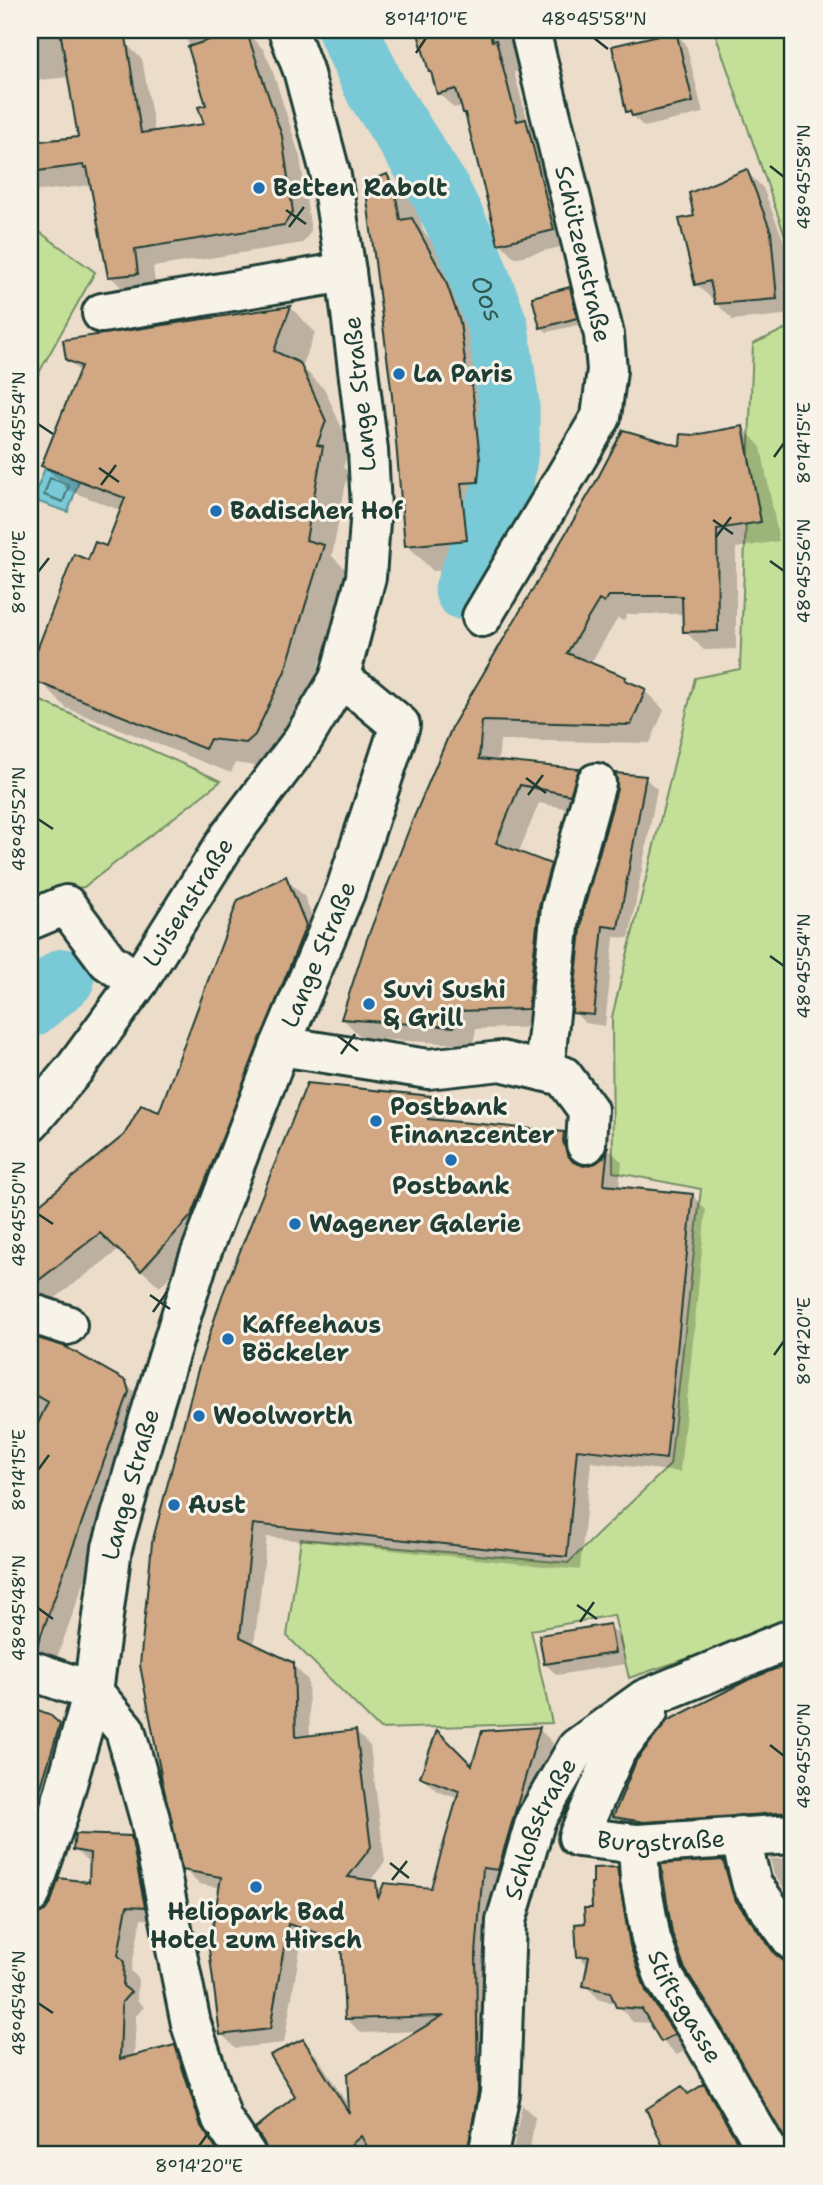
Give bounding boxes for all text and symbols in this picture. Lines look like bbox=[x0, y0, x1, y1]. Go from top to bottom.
text: 8°14'10"E bbox=[384, 7, 468, 31]
text: 48°45'58"N bbox=[541, 7, 647, 31]
text: 48°45'58"N bbox=[792, 124, 816, 230]
street label: Schützenstraße bbox=[547, 162, 619, 346]
place label: Betten Rabolt bbox=[273, 172, 448, 204]
marker: Betten Rabolt bbox=[251, 180, 267, 196]
water label: Oos bbox=[463, 270, 512, 326]
street label: Lange Straße bbox=[336, 315, 384, 473]
place label: La Paris bbox=[413, 358, 513, 390]
marker: La Paris bbox=[391, 366, 407, 382]
text: 48°45'54"N bbox=[7, 371, 31, 477]
text: 8°14'15"E bbox=[792, 402, 816, 484]
place label: Badischer Hof bbox=[230, 495, 403, 527]
marker: Badischer Hof bbox=[208, 503, 224, 519]
text: 48°45'56"N bbox=[792, 519, 816, 623]
text: 8°14'10"E bbox=[7, 530, 31, 614]
text: 48°45'52"N bbox=[7, 767, 31, 872]
street label: Luisenstraße bbox=[135, 832, 241, 973]
street label: Lange Straße bbox=[274, 877, 363, 1033]
text: 48°45'54"N bbox=[792, 913, 816, 1019]
place label: Suvi Sushi & Grill bbox=[383, 974, 506, 1034]
marker: Suvi Sushi & Grill bbox=[361, 996, 377, 1012]
place label: Postbank Finanzcenter bbox=[390, 1091, 555, 1151]
marker: Postbank Finanzcenter bbox=[368, 1113, 384, 1129]
marker: Postbank bbox=[443, 1152, 459, 1168]
text: 48°45'50"N bbox=[7, 1161, 31, 1267]
place label: Postbank bbox=[392, 1170, 510, 1202]
place label: Wagener Galerie bbox=[309, 1208, 521, 1240]
marker: Wagener Galerie bbox=[287, 1216, 303, 1232]
text: 8°14'20"E bbox=[792, 1297, 816, 1385]
place label: Kaffeehaus Böckeler bbox=[242, 1309, 381, 1369]
marker: Kaffeehaus Böckeler bbox=[220, 1331, 236, 1347]
place label: Woolworth bbox=[213, 1400, 353, 1432]
street label: Lange Straße bbox=[95, 1405, 167, 1562]
marker: Woolworth bbox=[191, 1408, 207, 1424]
text: 8°14'15"E bbox=[7, 1429, 31, 1511]
place label: Aust bbox=[188, 1489, 246, 1521]
marker: Aust bbox=[166, 1497, 182, 1513]
text: 48°45'48"N bbox=[7, 1555, 31, 1661]
text: 48°45'50"N bbox=[792, 1703, 816, 1809]
street label: Schloßstraße bbox=[497, 1752, 584, 1904]
street label: Burgstraße bbox=[595, 1822, 726, 1860]
marker: Heliopark Bad Hotel zum Hirsch bbox=[248, 1879, 264, 1895]
place label: Heliopark Bad Hotel zum Hirsch bbox=[150, 1896, 362, 1956]
street label: Stiftsgasse bbox=[640, 1946, 730, 2069]
text: 48°45'46"N bbox=[7, 1950, 31, 2056]
text: 8°14'20"E bbox=[155, 2154, 243, 2178]

